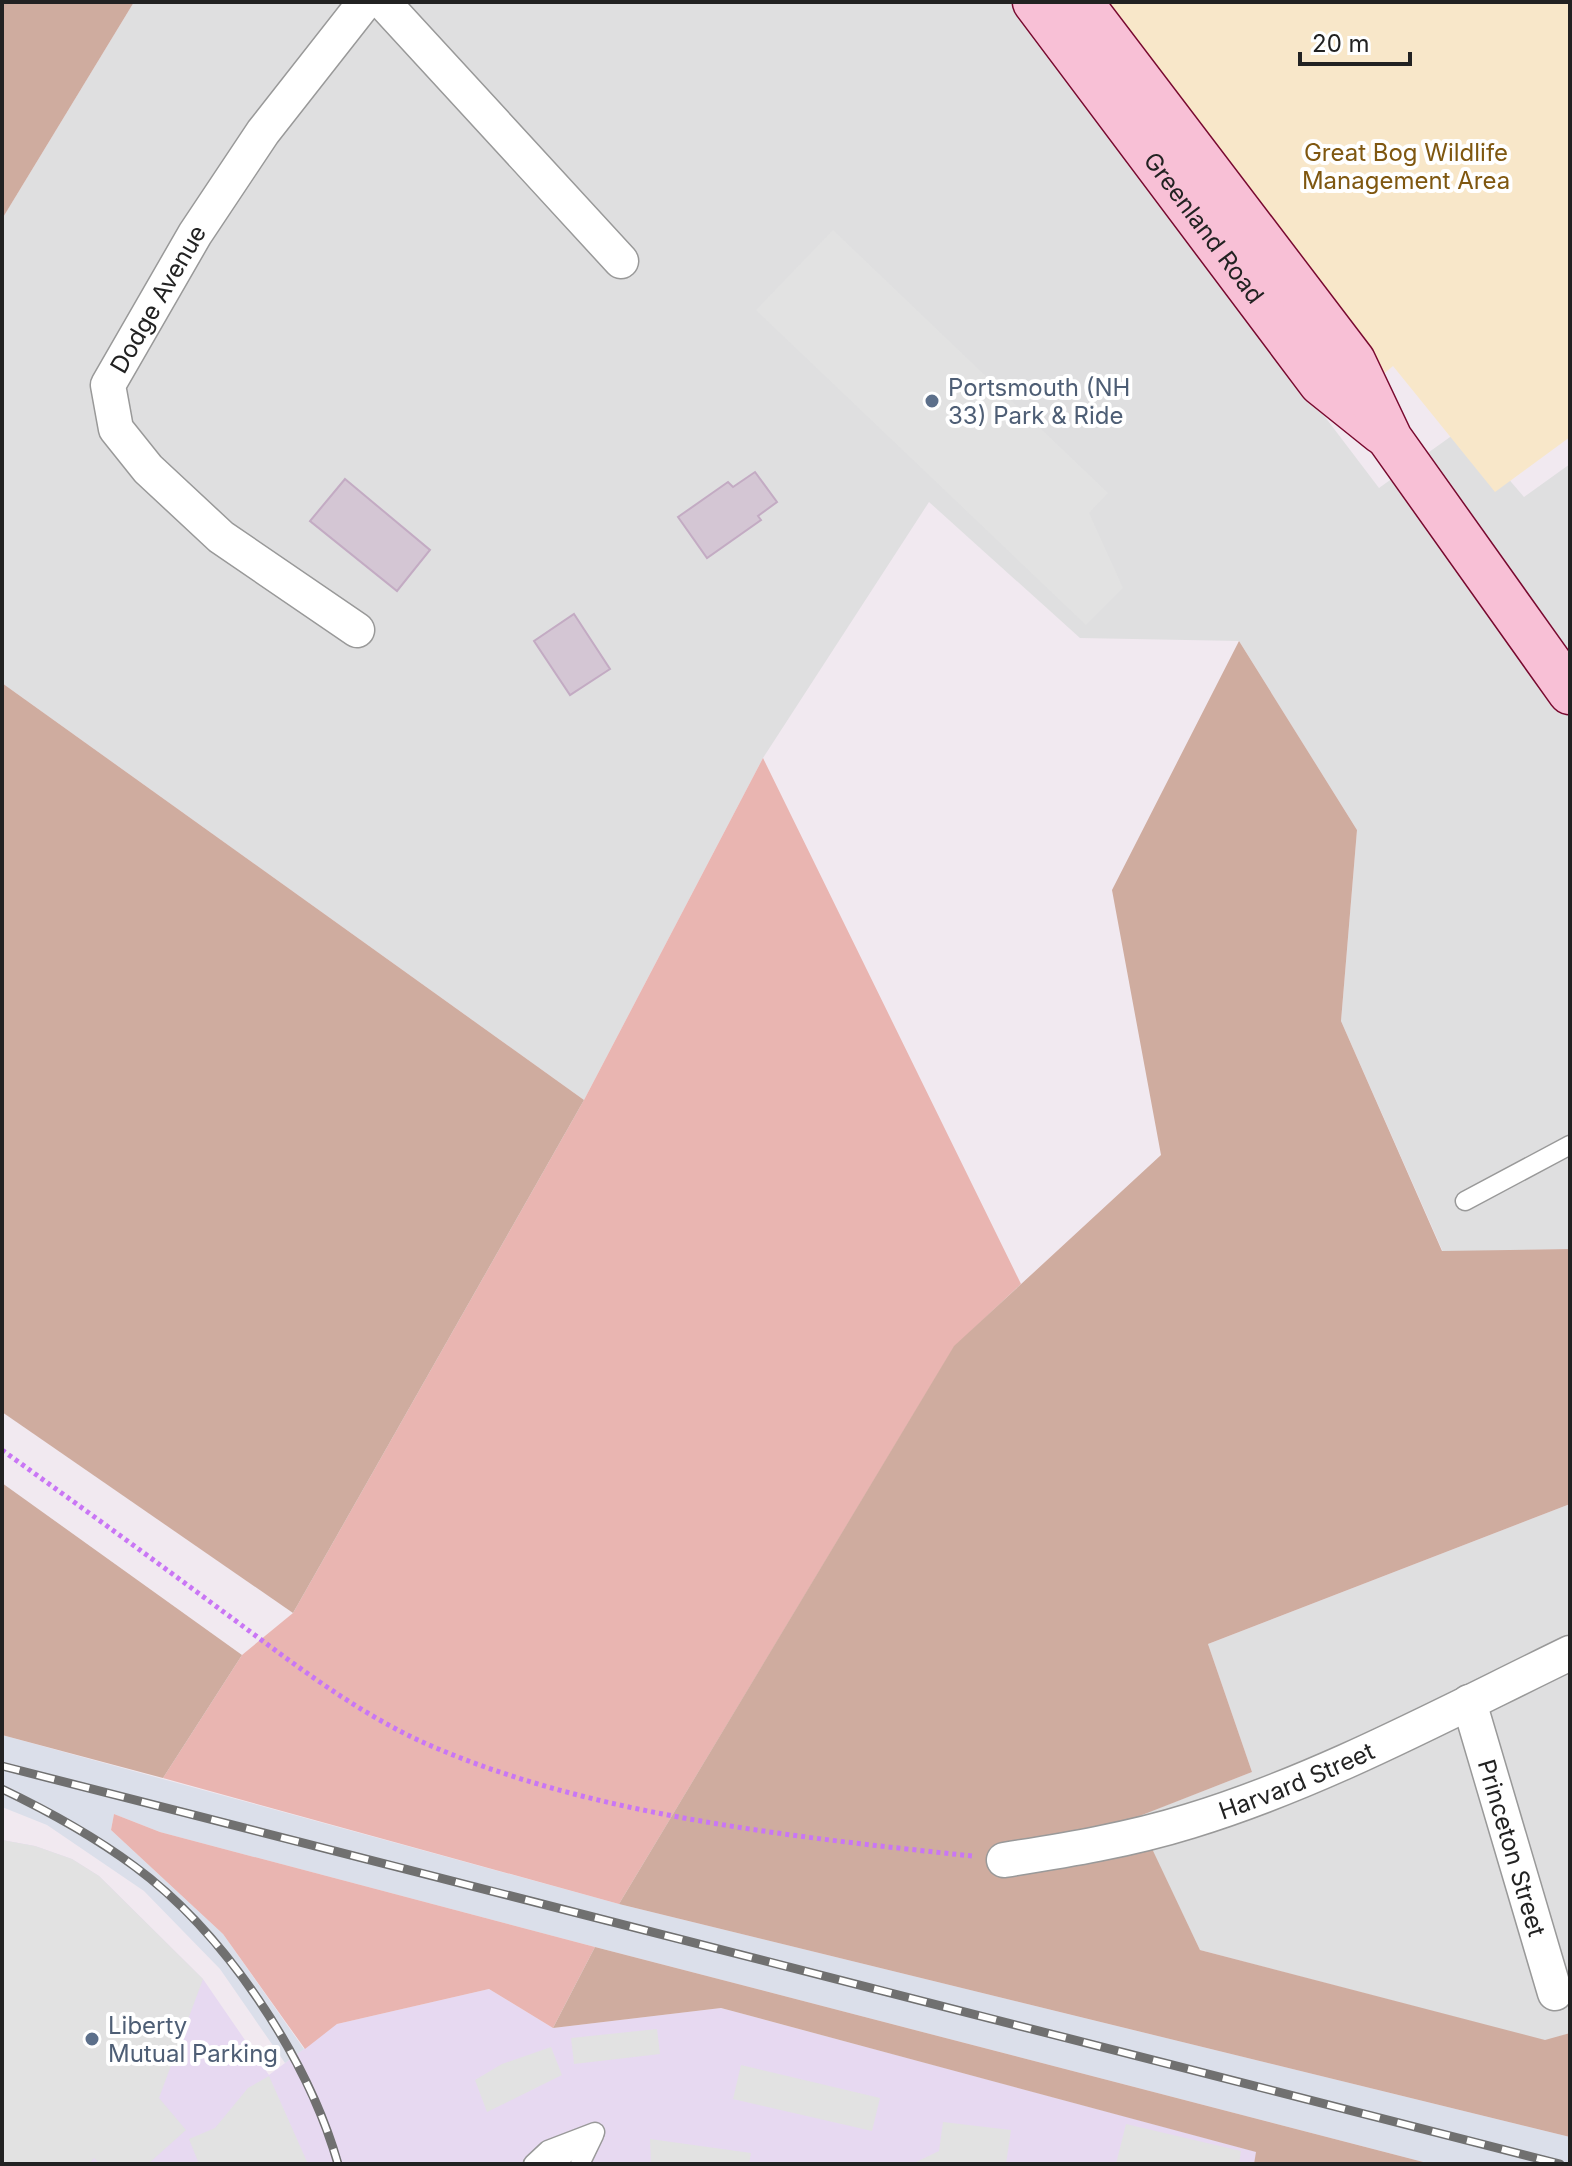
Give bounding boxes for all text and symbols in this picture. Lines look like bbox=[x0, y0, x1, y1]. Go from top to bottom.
scale bar bbox=[1300, 16, 1410, 66]
text: 20 m bbox=[1312, 29, 1370, 58]
park label: Great Bog Wildlife Management Area bbox=[1302, 138, 1510, 195]
street label: Greenland Road bbox=[1138, 146, 1270, 309]
street label: Dodge Avenue bbox=[104, 219, 212, 378]
place label: Portsmouth (NH 33) Park & Ride bbox=[948, 373, 1130, 430]
marker: Portsmouth (NH 33) Park & Ride bbox=[923, 392, 941, 410]
street label: Harvard Street bbox=[1215, 1736, 1379, 1825]
street label: Princeton Street bbox=[1472, 1756, 1552, 1940]
place label: Liberty Mutual Parking bbox=[108, 2011, 278, 2068]
marker: Liberty Mutual Parking bbox=[83, 2030, 101, 2048]

